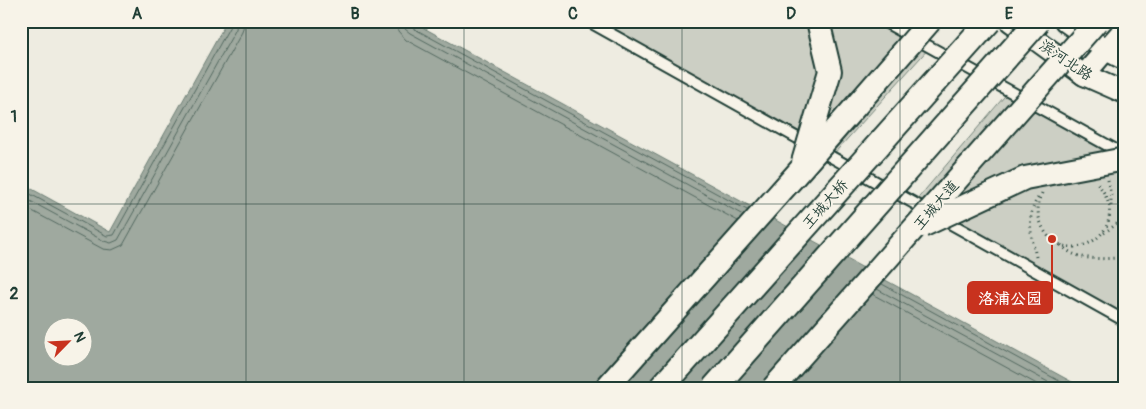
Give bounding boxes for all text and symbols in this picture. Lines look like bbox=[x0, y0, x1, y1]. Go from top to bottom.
text: A bbox=[132, 4, 143, 24]
text: B bbox=[350, 4, 360, 24]
text: C bbox=[568, 4, 578, 24]
text: D bbox=[786, 4, 796, 24]
text: E bbox=[1005, 4, 1014, 24]
street label: 滨河北路 bbox=[1036, 36, 1096, 85]
text: 1 bbox=[11, 107, 17, 127]
street label: 王城大桥 bbox=[798, 176, 853, 233]
street label: 王城大道 bbox=[910, 176, 963, 234]
callout: 洛浦公园 bbox=[968, 282, 1052, 313]
text: 2 bbox=[10, 284, 19, 304]
text: 洛浦公园 bbox=[978, 289, 1042, 309]
north arrow bbox=[42, 316, 92, 366]
text: N bbox=[70, 329, 89, 345]

